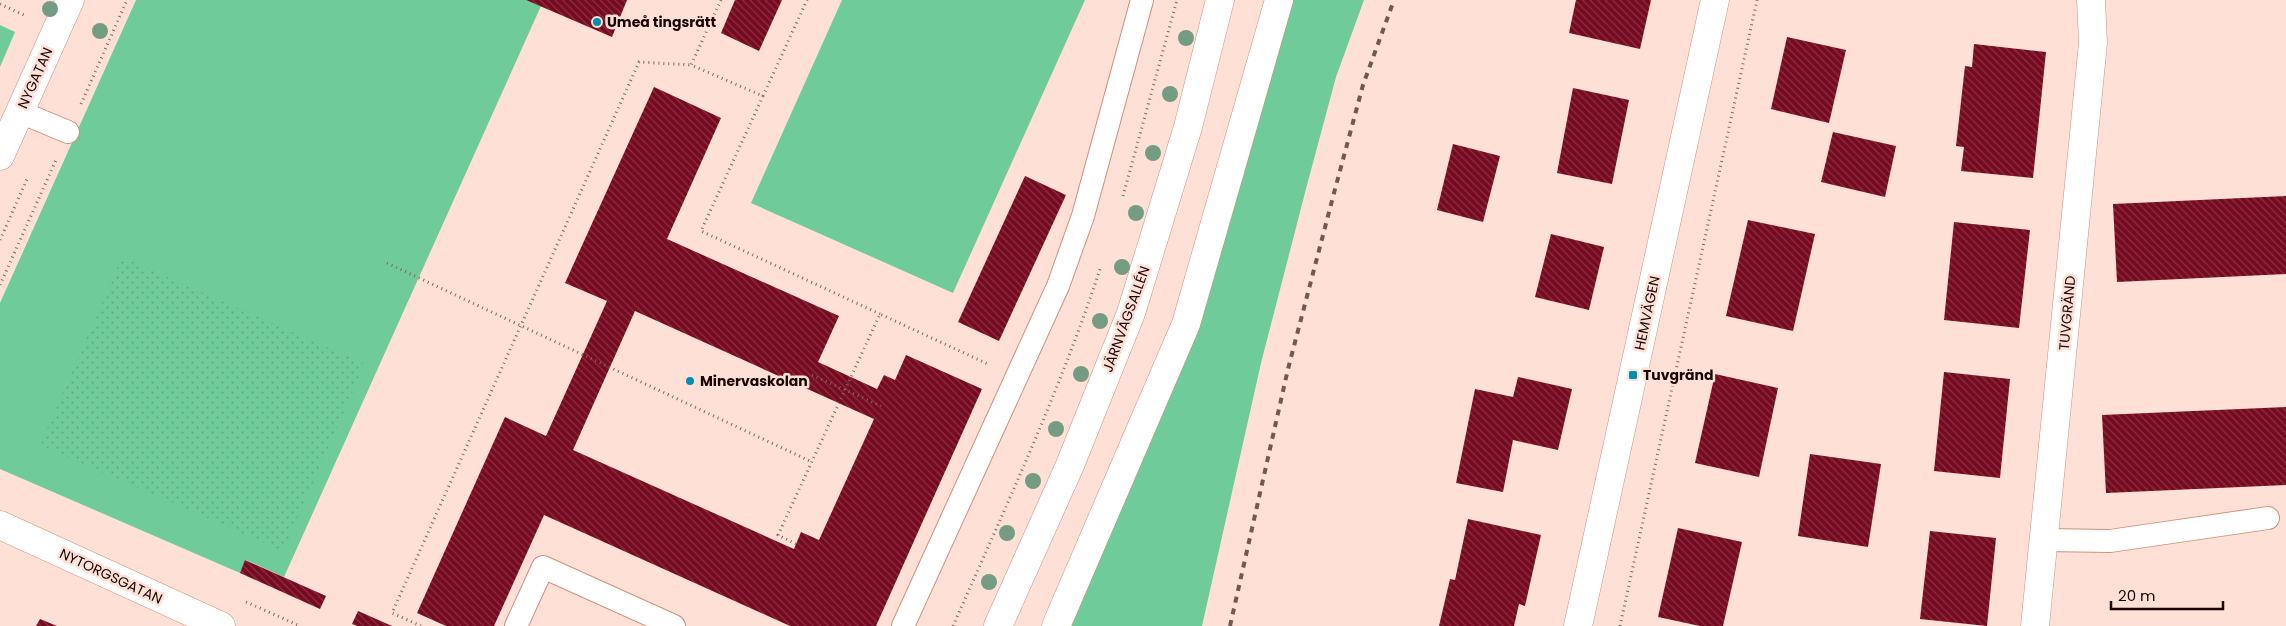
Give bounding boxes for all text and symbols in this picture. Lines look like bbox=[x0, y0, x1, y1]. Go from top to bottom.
place label: Umeå tingsrätt bbox=[607, 12, 717, 32]
marker: Umeå tingsrätt bbox=[591, 16, 603, 28]
street label: NYGATAN bbox=[13, 44, 57, 112]
street label: JÄRNVÄGSALLÉN bbox=[1097, 263, 1155, 375]
street label: HEMVÄGEN bbox=[1629, 274, 1665, 352]
street label: TUVGRÄND bbox=[2054, 275, 2080, 351]
place label: Tuvgränd bbox=[1643, 365, 1713, 385]
marker: Tuvgränd bbox=[1627, 369, 1639, 381]
place label: Minervaskolan bbox=[700, 371, 808, 391]
marker: Minervaskolan bbox=[684, 375, 696, 387]
street label: NYTORGSGATAN bbox=[56, 543, 166, 609]
scale bar bbox=[2111, 578, 2224, 610]
text: 20 m bbox=[2118, 585, 2156, 606]

